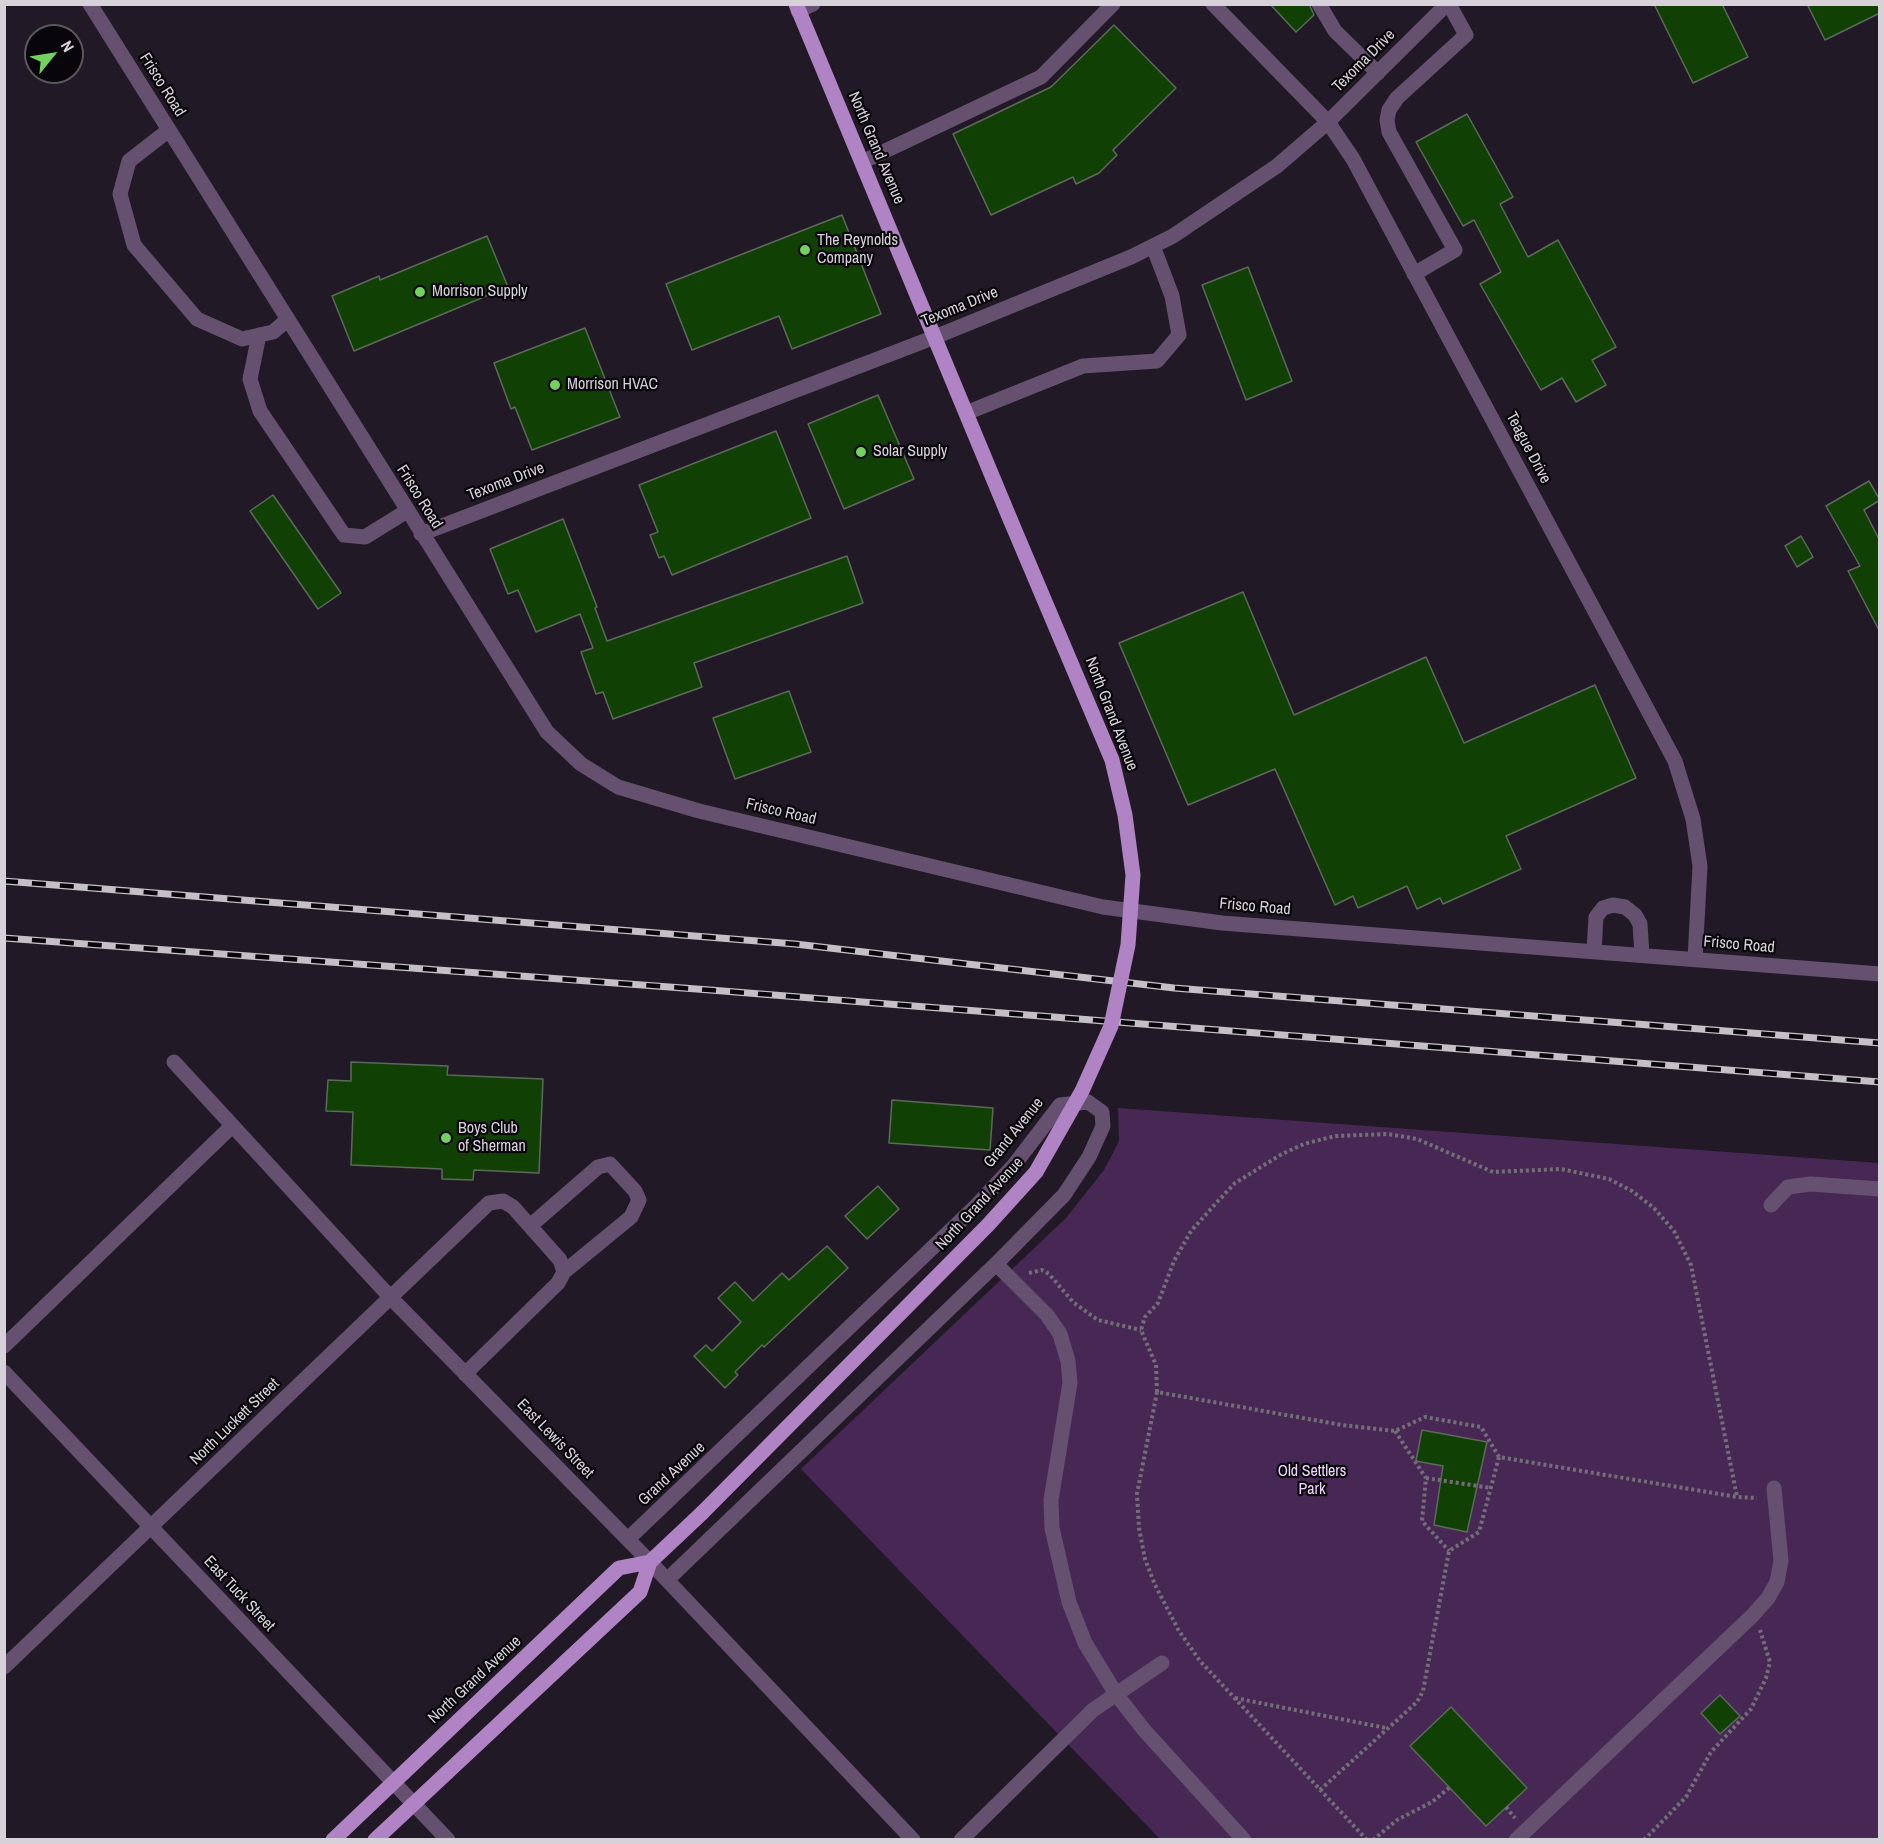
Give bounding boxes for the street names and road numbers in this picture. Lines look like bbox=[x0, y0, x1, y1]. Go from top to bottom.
street label: Texoma Drive bbox=[1329, 26, 1399, 96]
street label: Frisco Road bbox=[135, 50, 189, 120]
street label: North Grand Avenue bbox=[844, 89, 908, 207]
street label: Texoma Drive bbox=[919, 283, 1001, 331]
street label: Teague Drive bbox=[1501, 409, 1555, 487]
street label: Texoma Drive bbox=[465, 459, 547, 505]
street label: Frisco Road bbox=[392, 462, 446, 532]
street label: North Grand Avenue bbox=[1081, 654, 1141, 774]
street label: Frisco Road bbox=[744, 795, 818, 829]
street label: Frisco Road bbox=[1219, 894, 1291, 920]
street label: Frisco Road bbox=[1703, 932, 1775, 958]
street label: Grand Avenue bbox=[980, 1094, 1048, 1172]
street label: North Grand Avenue bbox=[932, 1154, 1028, 1254]
street label: North Luckett Street bbox=[186, 1375, 284, 1469]
street label: East Lewis Street bbox=[512, 1395, 598, 1483]
street label: Grand Avenue bbox=[635, 1438, 709, 1510]
street label: East Tuck Street bbox=[199, 1552, 279, 1636]
street label: North Grand Avenue bbox=[425, 1632, 525, 1728]

